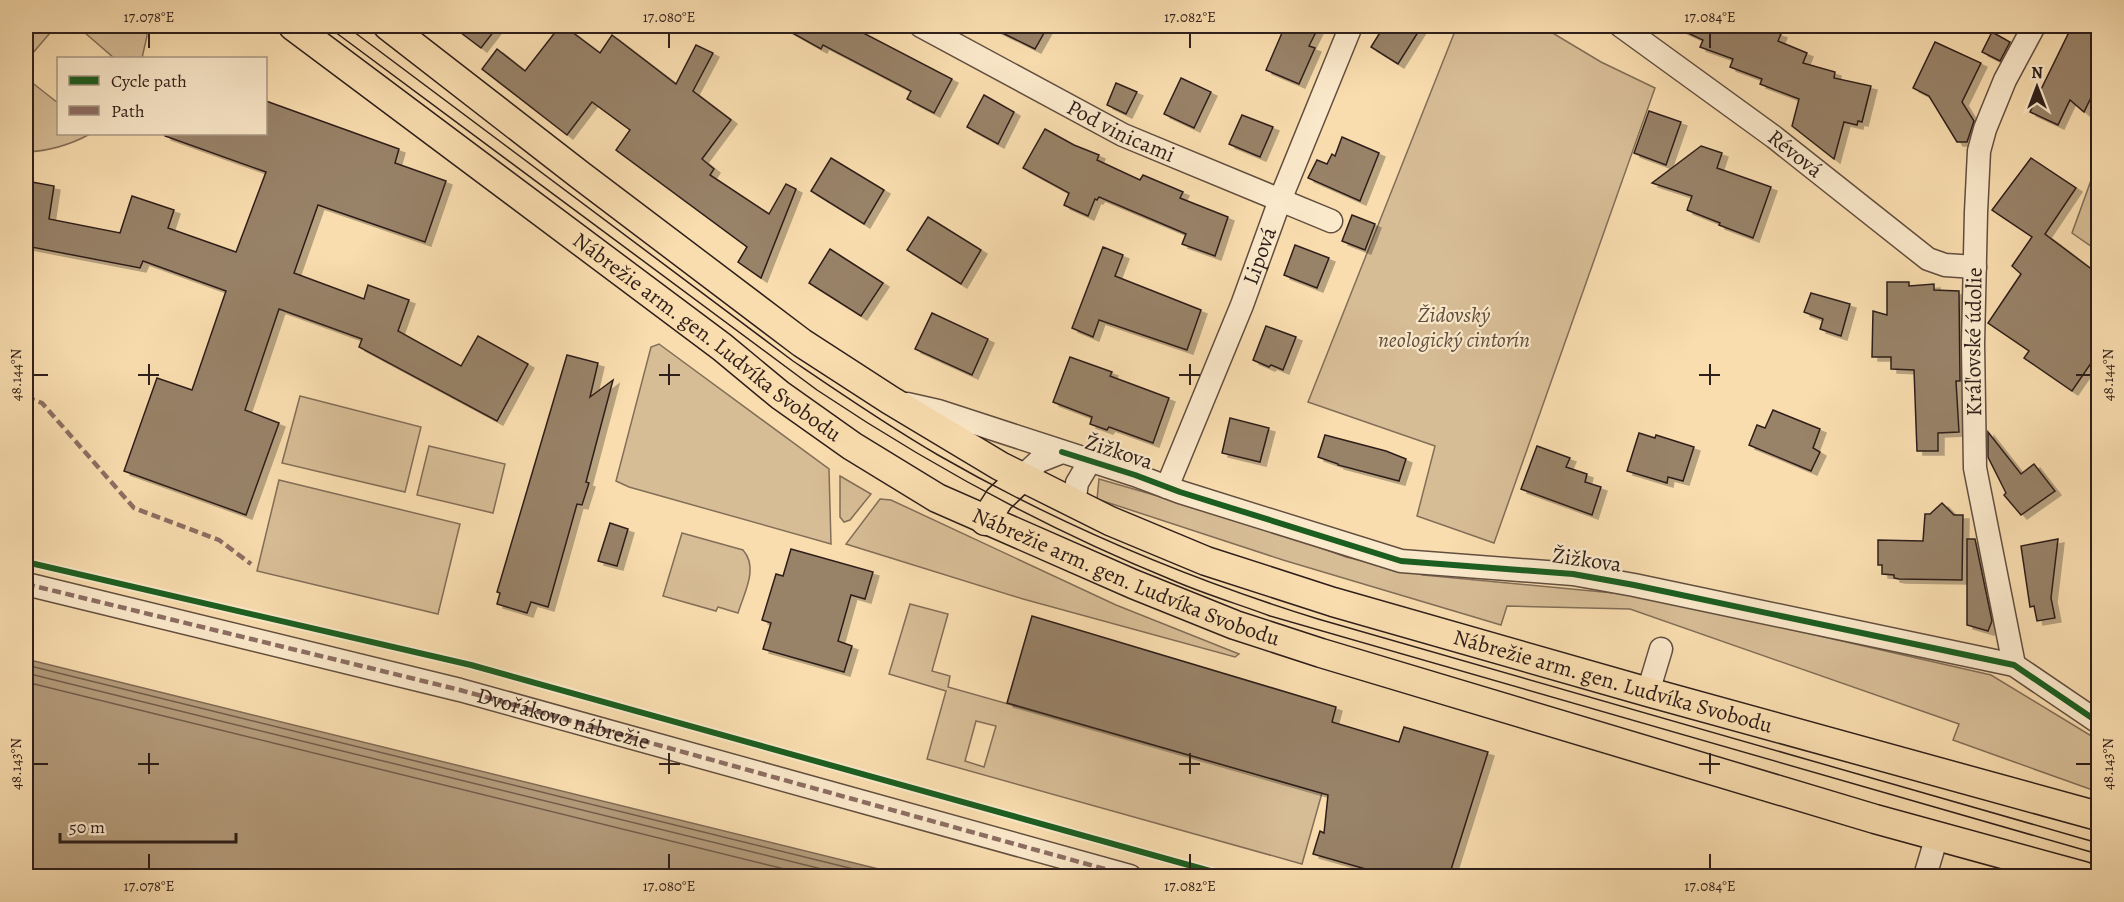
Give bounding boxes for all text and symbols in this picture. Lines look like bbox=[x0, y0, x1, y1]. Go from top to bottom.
text: 17.078°E bbox=[124, 7, 174, 27]
text: 17.080°E bbox=[643, 7, 695, 27]
text: 17.082°E bbox=[1164, 7, 1216, 27]
text: 17.084°E bbox=[1684, 7, 1736, 27]
legend bbox=[57, 57, 267, 135]
north arrow bbox=[2007, 57, 2067, 117]
text: N bbox=[2031, 62, 2043, 84]
text: Cycle path bbox=[111, 69, 187, 93]
street label: Pod vinicami bbox=[1062, 92, 1179, 170]
text: Path bbox=[111, 99, 145, 123]
street label: Révová bbox=[1761, 123, 1830, 185]
street label: Lipová bbox=[1236, 222, 1284, 289]
street label: Nábrežie arm. gen. Ludvíka Svobodu bbox=[567, 225, 848, 449]
street label: Kráľovské údolie bbox=[1958, 267, 1990, 417]
park label: Židovský neologický cintorín bbox=[1378, 300, 1530, 355]
text: 48.144°N bbox=[6, 348, 26, 401]
text: 48.144°N bbox=[2098, 348, 2118, 401]
street label: Žižkova bbox=[1081, 427, 1157, 477]
street label: Nábrežie arm. gen. Ludvíka Svobodu bbox=[967, 500, 1284, 654]
street label: Žižkova bbox=[1550, 540, 1624, 580]
street label: Nábrežie arm. gen. Ludvíka Svobodu bbox=[1450, 622, 1776, 741]
street label: Dvořákovo nábrežie bbox=[473, 680, 653, 757]
text: 48.143°N bbox=[6, 738, 26, 790]
text: 48.143°N bbox=[2098, 738, 2118, 790]
scale bar bbox=[60, 806, 236, 844]
text: 50 m bbox=[69, 815, 105, 839]
text: 17.078°E bbox=[124, 876, 174, 896]
text: 17.080°E bbox=[643, 876, 695, 896]
text: 17.082°E bbox=[1164, 876, 1216, 896]
text: 17.084°E bbox=[1684, 876, 1736, 896]

